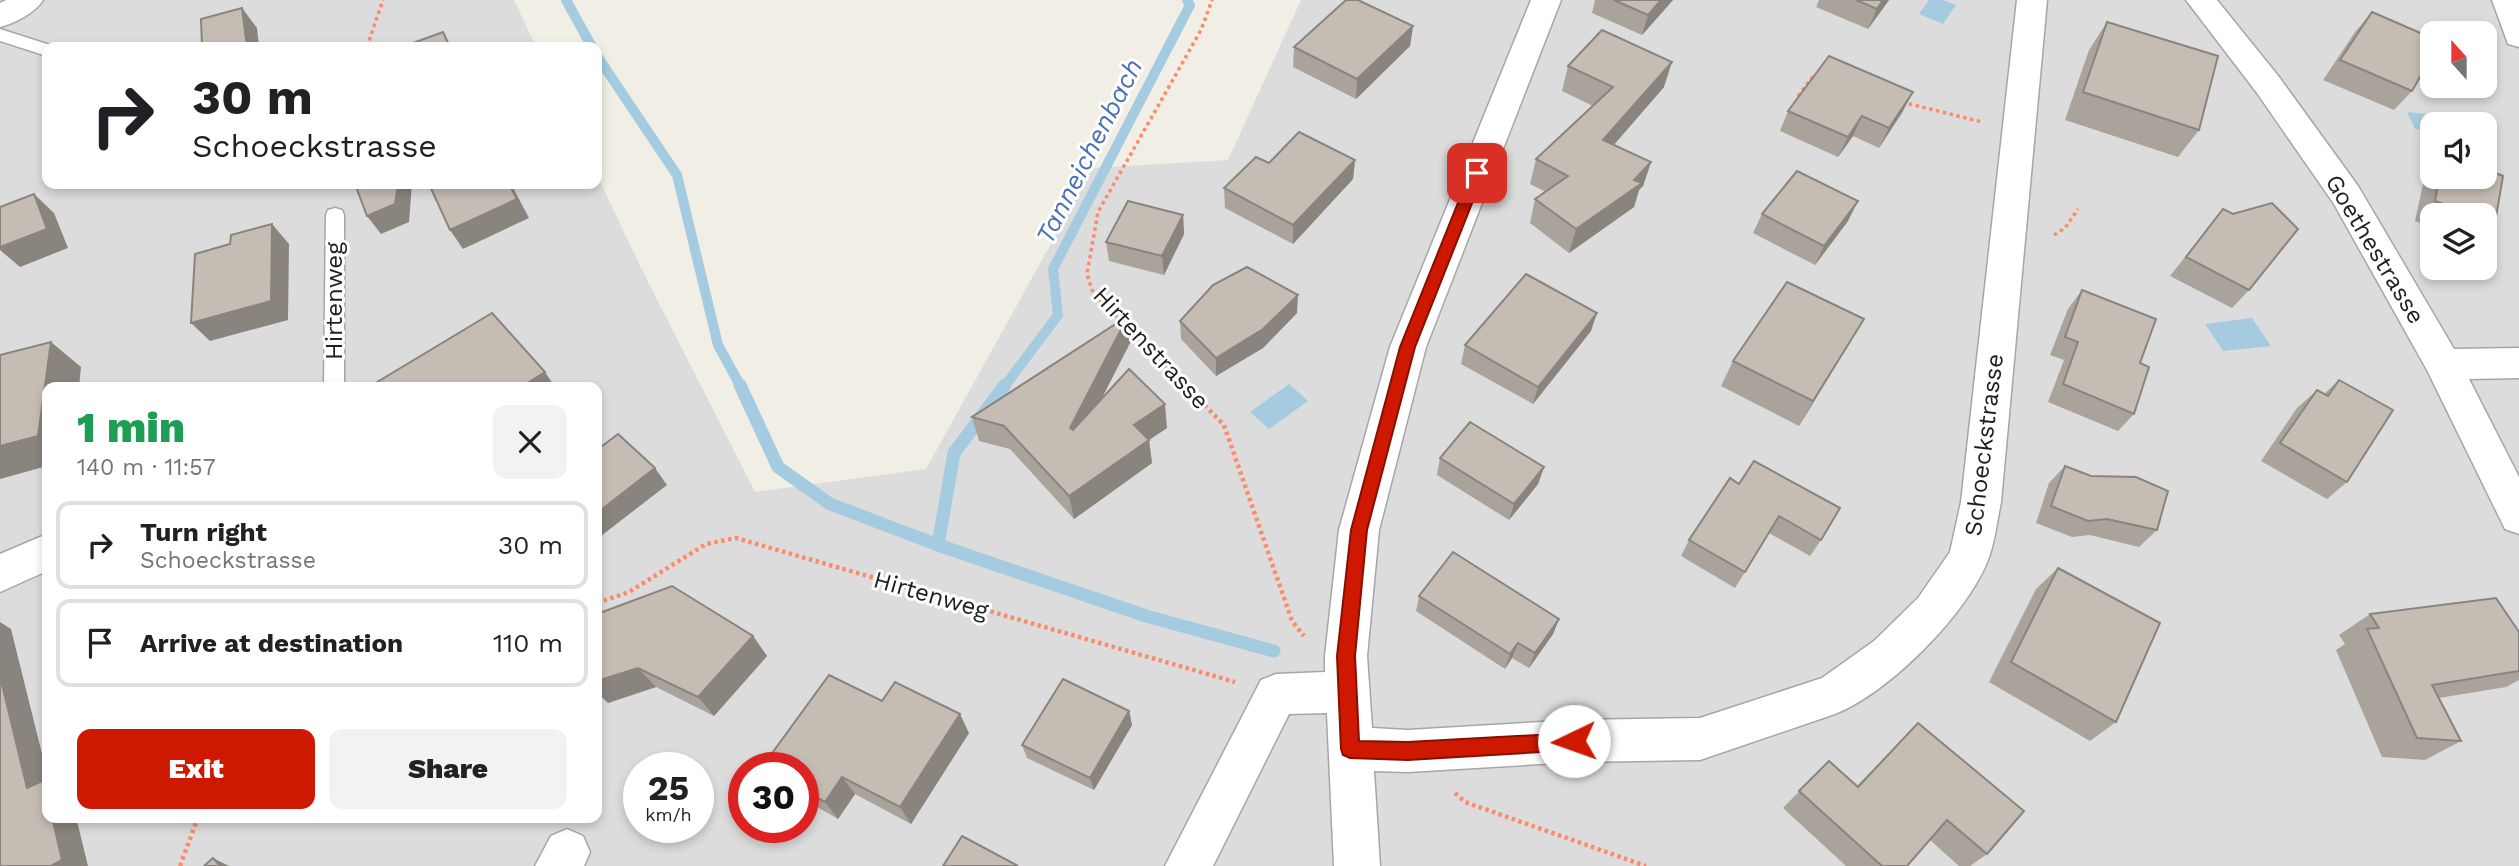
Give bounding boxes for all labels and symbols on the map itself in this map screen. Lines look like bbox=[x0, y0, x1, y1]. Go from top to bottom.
north arrow bbox=[2420, 21, 2497, 98]
water label: Tanneichenbach bbox=[1029, 54, 1149, 248]
pin bbox=[1447, 143, 1507, 203]
street label: Goethestrasse bbox=[2319, 169, 2431, 329]
street label: Hirtenweg bbox=[320, 242, 348, 360]
street label: Hirtenstrasse bbox=[1087, 281, 1215, 415]
street label: Schoeckstrasse bbox=[1959, 352, 2009, 538]
street label: Hirtenweg bbox=[870, 565, 992, 625]
position arrow bbox=[1537, 704, 1611, 778]
speed limit sign: 30 bbox=[728, 752, 819, 843]

